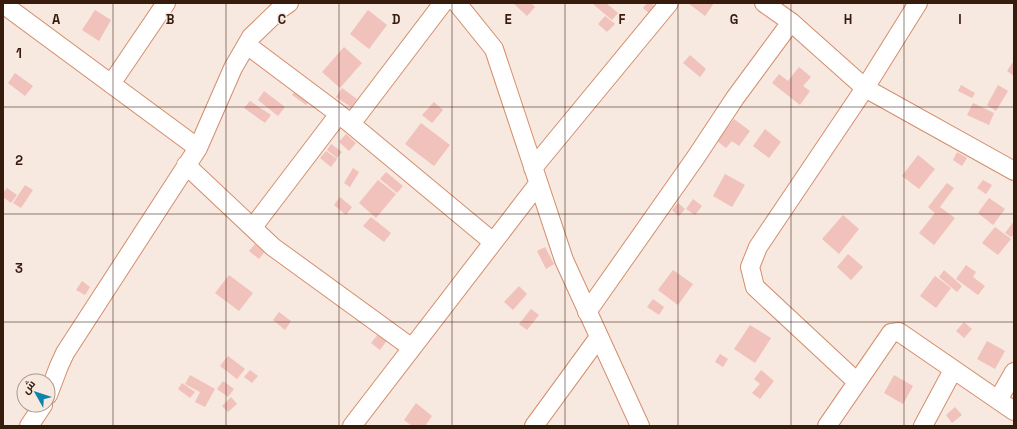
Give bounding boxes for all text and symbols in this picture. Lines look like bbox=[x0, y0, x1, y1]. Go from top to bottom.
text: A bbox=[52, 11, 61, 28]
text: B bbox=[166, 11, 175, 28]
text: C bbox=[278, 11, 286, 28]
text: D bbox=[392, 11, 401, 28]
text: E bbox=[504, 11, 512, 28]
text: F bbox=[619, 11, 626, 28]
text: G bbox=[730, 11, 738, 28]
text: H bbox=[844, 11, 852, 28]
text: I bbox=[958, 11, 962, 28]
text: 1 bbox=[16, 45, 22, 62]
text: 2 bbox=[15, 152, 23, 169]
text: 3 bbox=[15, 260, 23, 277]
north arrow bbox=[16, 373, 56, 413]
text: ش bbox=[18, 377, 38, 397]

